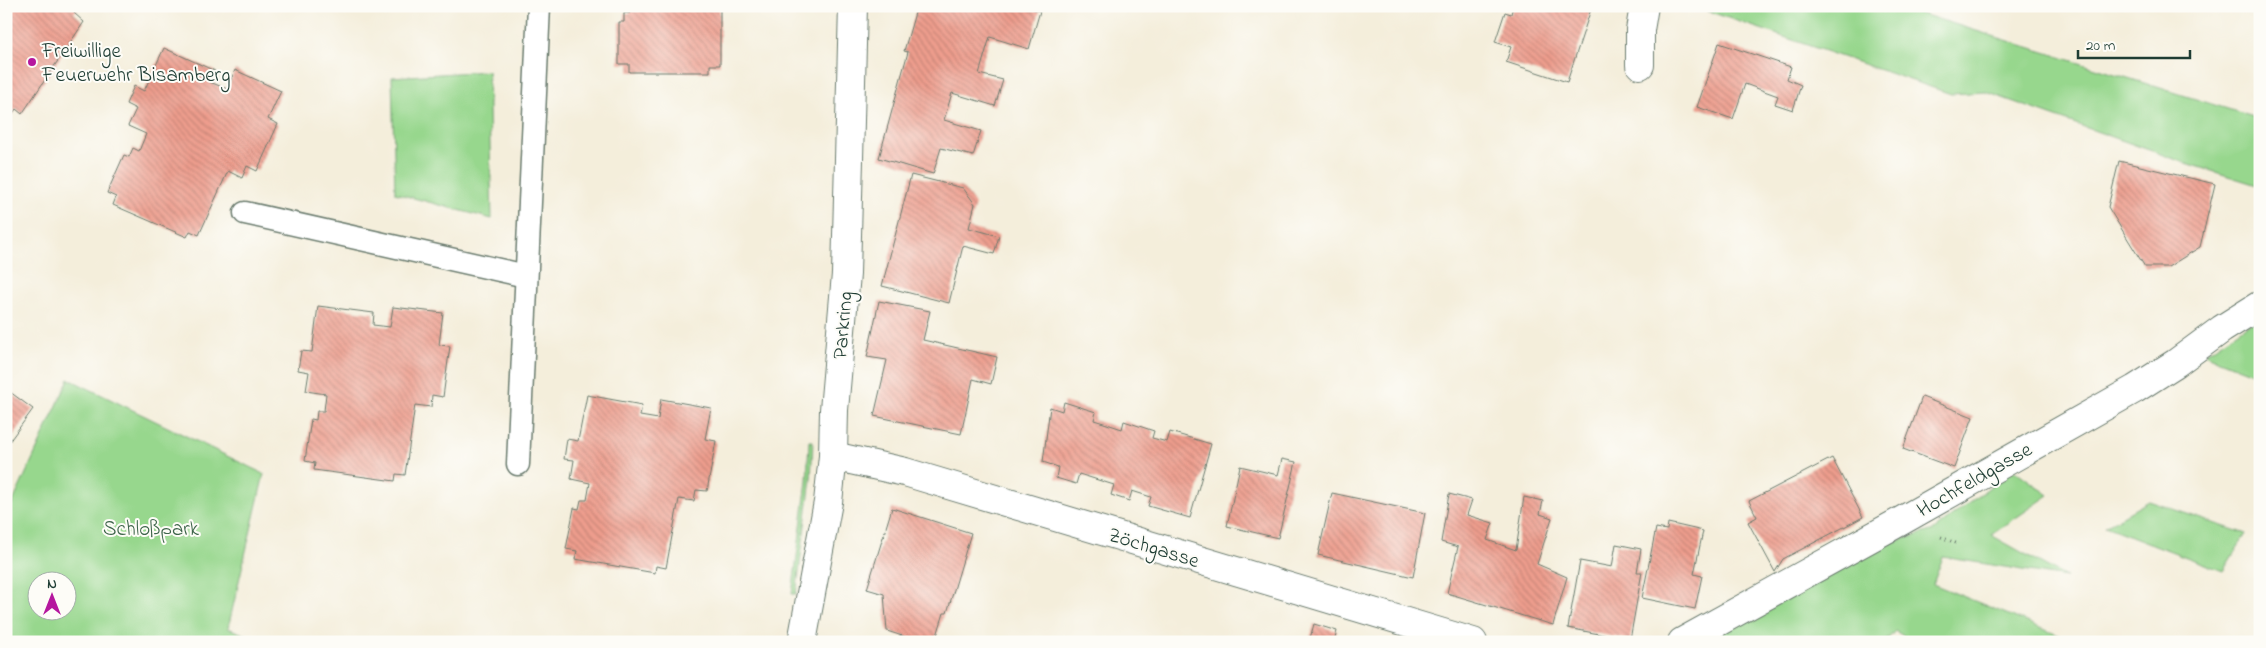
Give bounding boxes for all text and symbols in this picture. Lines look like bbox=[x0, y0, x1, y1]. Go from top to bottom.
scale bar bbox=[2078, 28, 2191, 60]
text: 20 m bbox=[2086, 35, 2116, 57]
place label: Freiwillige Feuerwehr Bisamberg bbox=[41, 37, 231, 93]
marker: Freiwillige Feuerwehr Bisamberg bbox=[26, 56, 38, 68]
street label: Parkring bbox=[826, 290, 864, 361]
street label: Hochfeldgasse bbox=[1912, 435, 2040, 528]
park label: Schloßpark bbox=[103, 515, 200, 545]
street label: Zöchgasse bbox=[1104, 521, 1203, 579]
north arrow bbox=[28, 570, 78, 620]
text: N bbox=[47, 574, 57, 595]

